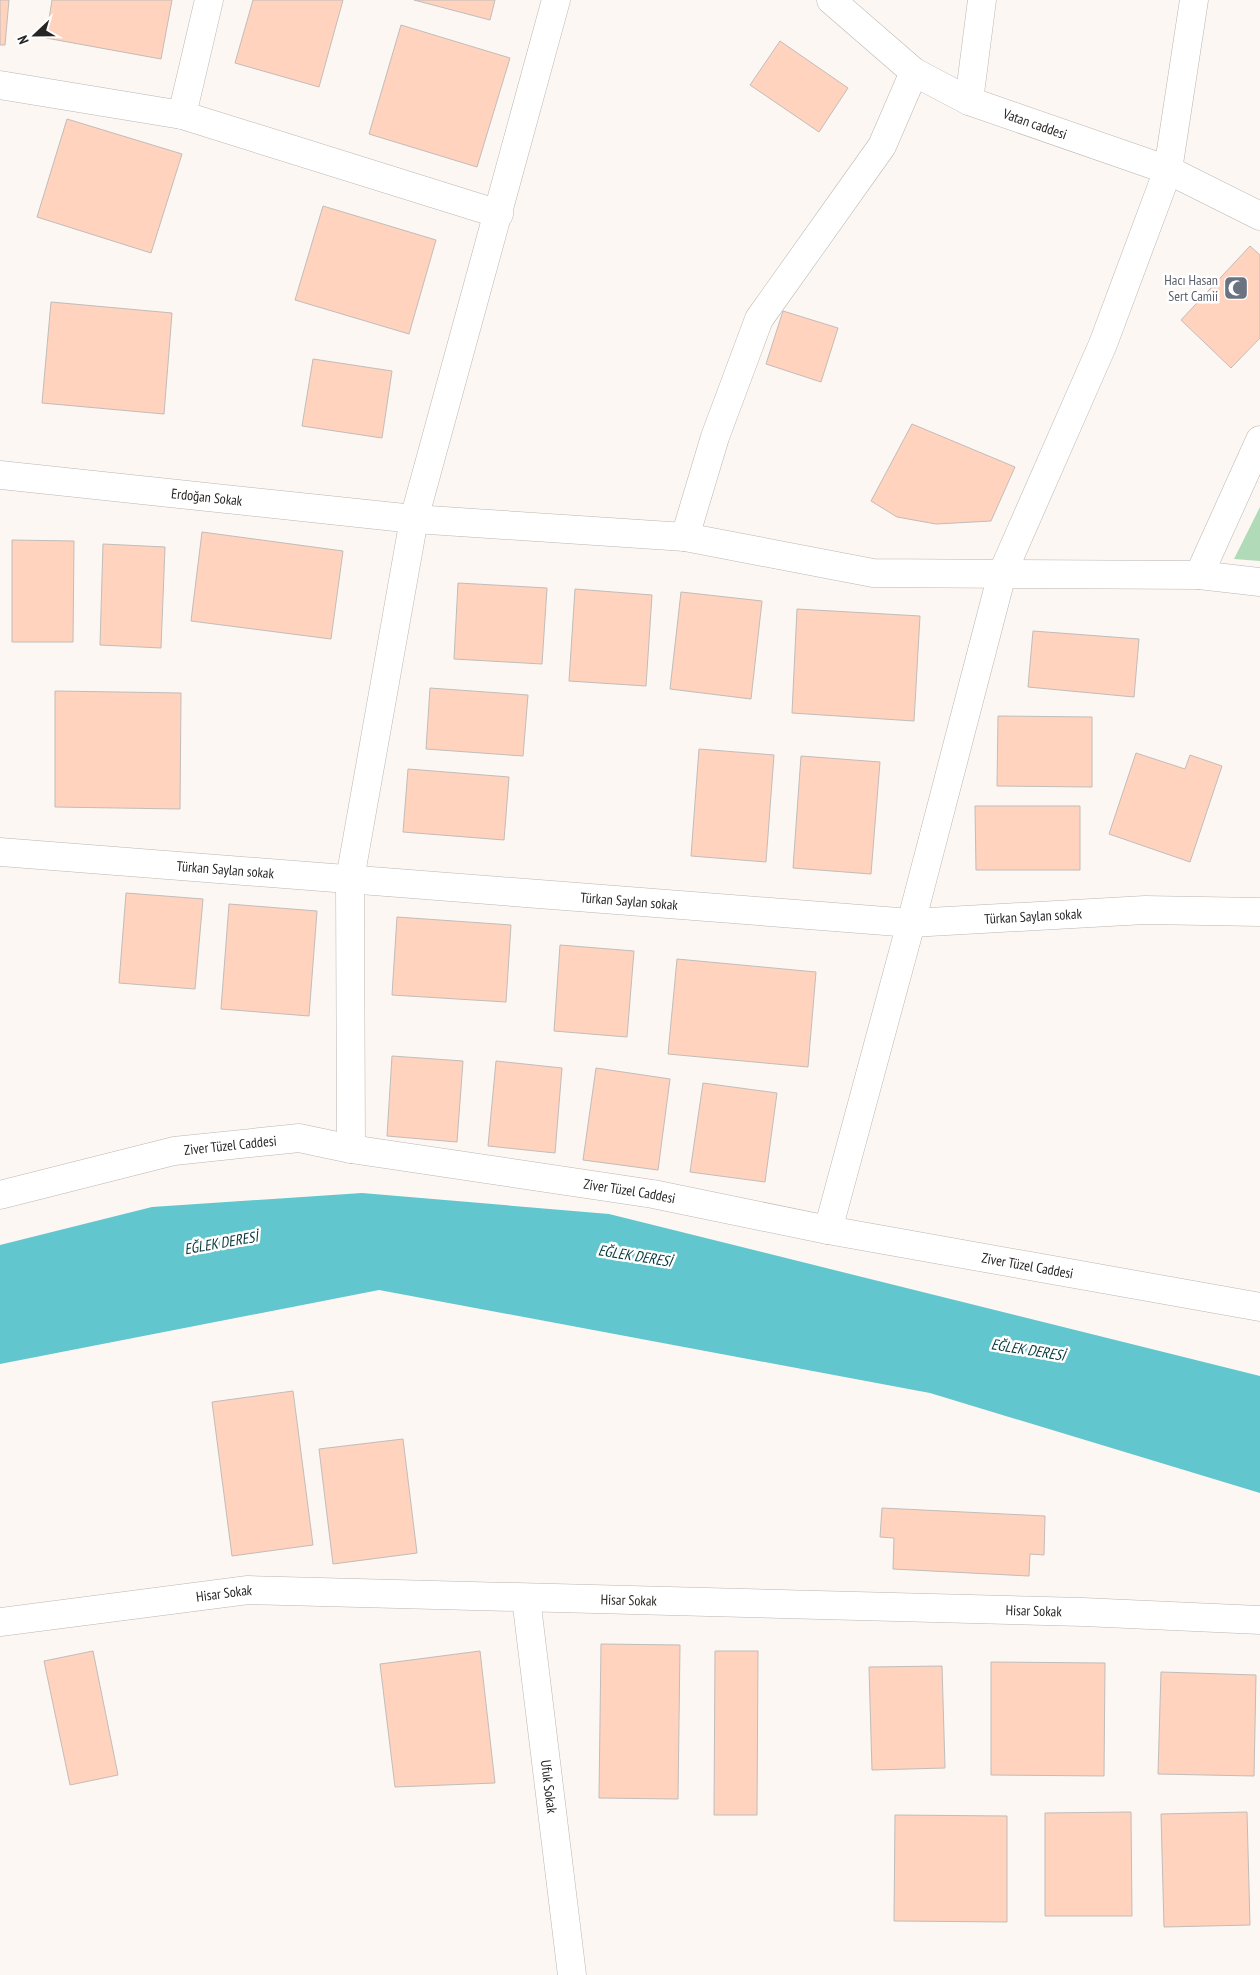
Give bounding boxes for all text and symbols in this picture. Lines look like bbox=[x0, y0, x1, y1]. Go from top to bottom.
north arrow bbox=[10, 10, 60, 60]
text: N bbox=[13, 33, 33, 47]
street label: Vatan caddesi bbox=[1000, 104, 1069, 143]
place label: Hacı Hasan Sert Camii bbox=[1164, 271, 1218, 305]
mosque icon: Hacı Hasan Sert Camii bbox=[1223, 275, 1249, 301]
street label: Erdoğan Sokak bbox=[170, 484, 244, 510]
street label: Türkan Saylan sokak bbox=[176, 857, 275, 882]
street label: Türkan Saylan sokak bbox=[580, 888, 679, 914]
street label: Türkan Saylan sokak bbox=[984, 904, 1083, 928]
street label: Ziver Tüzel Caddesi bbox=[183, 1131, 277, 1159]
street label: Ziver Tüzel Caddesi bbox=[582, 1175, 677, 1207]
water label: EĞLEK DERESİ bbox=[183, 1226, 262, 1258]
water label: EĞLEK DERESİ bbox=[597, 1240, 676, 1271]
street label: Ziver Tüzel Caddesi bbox=[980, 1249, 1075, 1283]
water label: EĞLEK DERESİ bbox=[990, 1334, 1069, 1365]
street label: Hisar Sokak bbox=[195, 1581, 253, 1606]
street label: Hisar Sokak bbox=[600, 1590, 658, 1610]
street label: Hisar Sokak bbox=[1005, 1601, 1063, 1620]
street label: Ufuk Sokak bbox=[537, 1759, 561, 1815]

